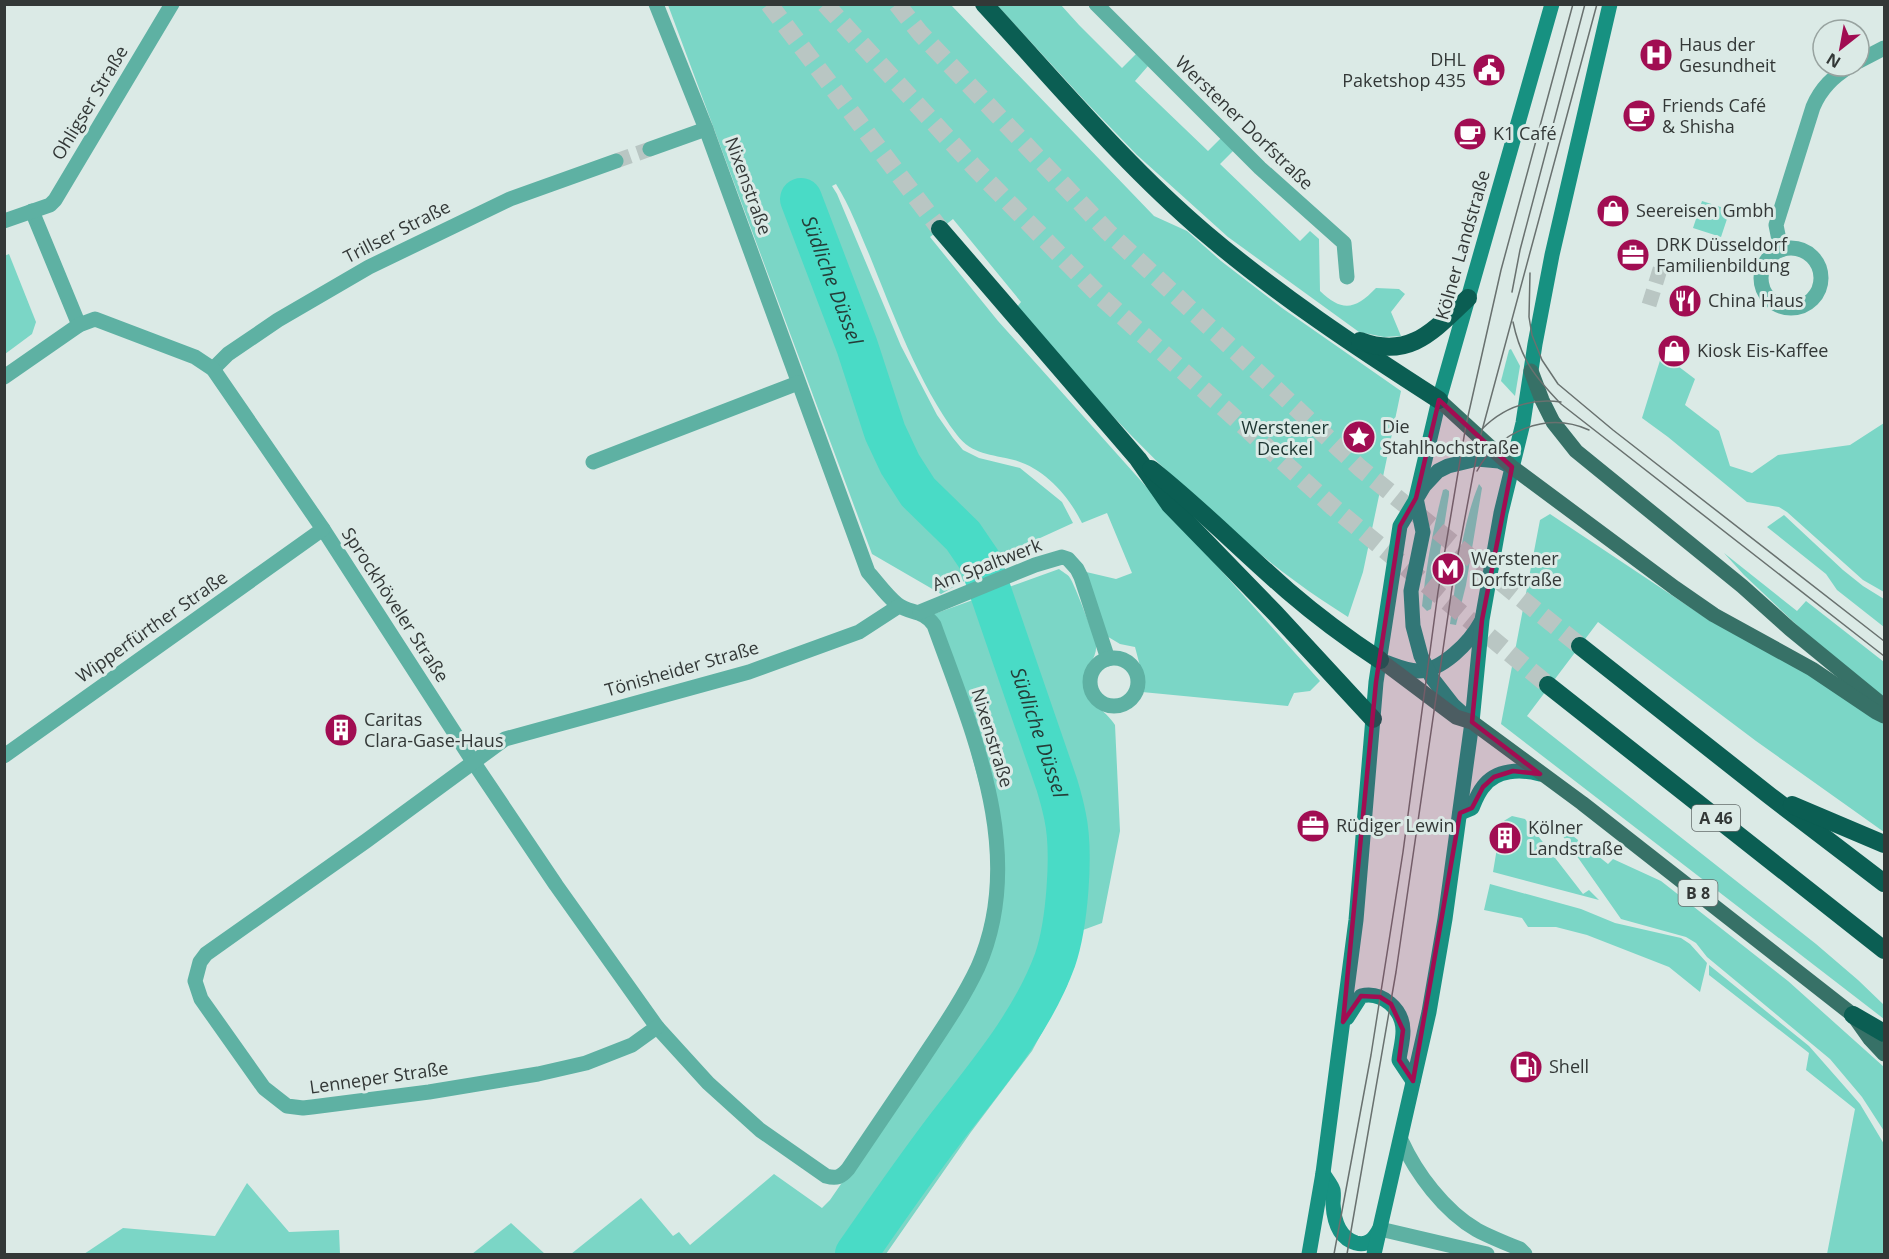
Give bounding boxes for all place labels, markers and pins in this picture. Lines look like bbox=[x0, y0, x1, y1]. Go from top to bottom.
place label: Haus der Gesundheit bbox=[1679, 32, 1776, 77]
hospital icon: Haus der Gesundheit bbox=[1638, 37, 1674, 73]
place label: DHL Paketshop 435 bbox=[1342, 47, 1466, 92]
public building icon: DHL Paketshop 435 bbox=[1471, 52, 1507, 88]
place label: Friends Café & Shisha bbox=[1662, 93, 1766, 138]
cafe icon: Friends Café & Shisha bbox=[1621, 98, 1657, 134]
cafe icon: K1 Café bbox=[1452, 116, 1488, 152]
place label: K1 Café bbox=[1493, 121, 1557, 145]
shop icon: Seereisen Gmbh bbox=[1595, 193, 1631, 229]
place label: Seereisen Gmbh bbox=[1636, 198, 1774, 222]
place label: DRK Düsseldorf Familienbildung bbox=[1656, 232, 1790, 277]
office icon: DRK Düsseldorf Familienbildung bbox=[1615, 237, 1651, 273]
restaurant icon: China Haus bbox=[1667, 283, 1703, 319]
place label: China Haus bbox=[1708, 288, 1804, 312]
shop icon: Kiosk Eis-Kaffee bbox=[1656, 333, 1692, 369]
place label: Kiosk Eis-Kaffee bbox=[1697, 338, 1828, 362]
place label: Die Stahlhochstraße bbox=[1382, 414, 1519, 459]
place icon: Die Stahlhochstraße bbox=[1341, 419, 1377, 455]
place label: Werstener Dorfstraße bbox=[1471, 546, 1562, 591]
metro station icon: Werstener Dorfstraße bbox=[1430, 551, 1466, 587]
place label: Caritas Clara-Gase-Haus bbox=[364, 707, 504, 752]
building icon: Caritas Clara-Gase-Haus bbox=[323, 712, 359, 748]
office icon: Rüdiger Lewin bbox=[1295, 808, 1331, 844]
place label: Rüdiger Lewin bbox=[1336, 813, 1455, 837]
place label: Kölner Landstraße bbox=[1528, 815, 1623, 860]
building icon: Kölner Landstraße bbox=[1487, 820, 1523, 856]
fuel station icon: Shell bbox=[1508, 1049, 1544, 1085]
place label: Shell bbox=[1549, 1054, 1589, 1078]

